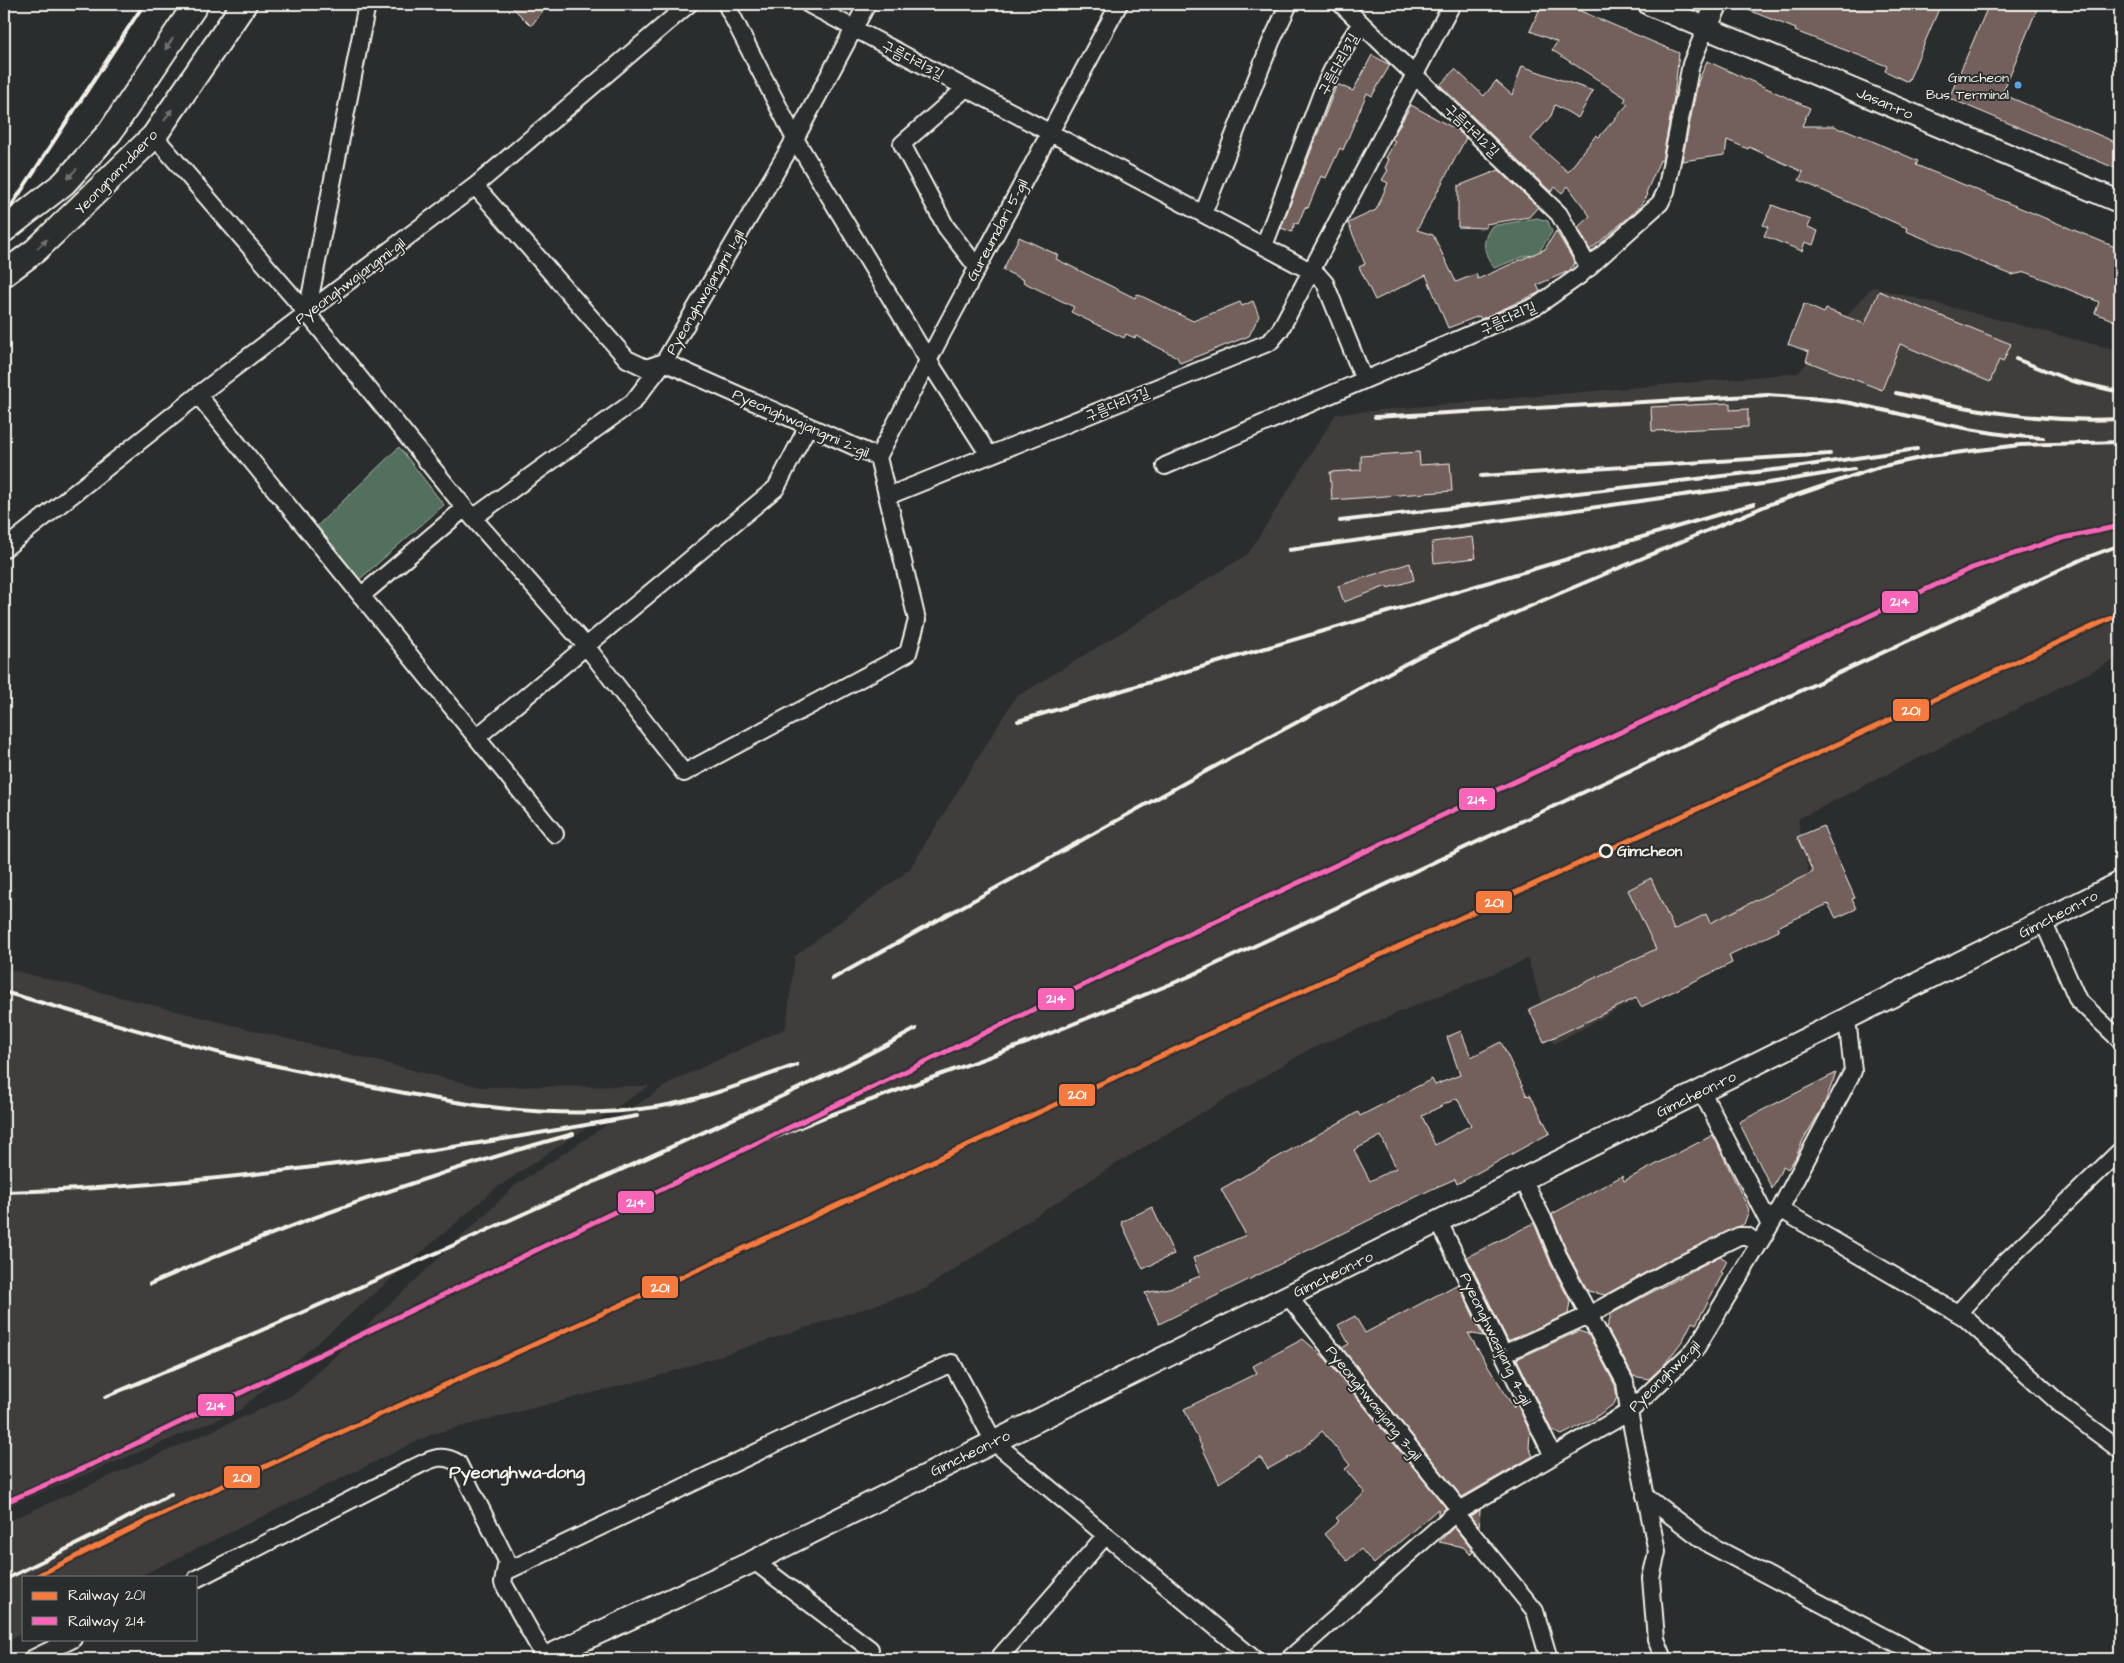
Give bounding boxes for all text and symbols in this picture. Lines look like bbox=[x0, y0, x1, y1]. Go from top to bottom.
street label: 구름다리3길 bbox=[1313, 29, 1364, 99]
street label: 구름다리3길 bbox=[878, 35, 948, 86]
one-way arrow bbox=[164, 38, 173, 51]
place label: Gimcheon Bus Terminal bbox=[1926, 68, 2009, 105]
marker: Gimcheon Bus Terminal bbox=[2013, 80, 2023, 90]
street label: Jasan-ro bbox=[1853, 82, 1917, 125]
street label: 구름다리2길 bbox=[1440, 99, 1504, 162]
one-way arrow bbox=[163, 109, 173, 122]
street label: Yeongnam-daero bbox=[70, 125, 164, 220]
one-way arrow bbox=[66, 168, 77, 181]
street label: Gureumdari 5-gil bbox=[962, 175, 1034, 286]
street label: Pyeonghwajangmi 1-gil bbox=[661, 226, 751, 359]
street label: Pyeonghwajangmi-gil bbox=[291, 233, 410, 331]
one-way arrow bbox=[36, 238, 48, 250]
street label: 구름다리길 bbox=[1476, 297, 1540, 340]
street label: 구름다리3길 bbox=[1082, 382, 1153, 427]
street label: Pyeonghwajangmi 2-gil bbox=[729, 384, 873, 464]
line badge: 214 bbox=[1881, 590, 1919, 614]
text: 214 bbox=[1889, 592, 1910, 612]
line badge: 201 bbox=[1892, 698, 1930, 722]
text: 201 bbox=[1901, 701, 1921, 721]
line badge: 214 bbox=[1458, 787, 1496, 811]
text: 214 bbox=[1466, 790, 1487, 810]
place label: Gimcheon bbox=[1617, 841, 1683, 862]
marker: Gimcheon bbox=[1599, 844, 1613, 858]
street label: Gimcheon-ro bbox=[2015, 885, 2102, 943]
line badge: 201 bbox=[1475, 890, 1513, 914]
text: 201 bbox=[1484, 893, 1504, 913]
line badge: 214 bbox=[1037, 987, 1075, 1011]
text: 214 bbox=[1045, 989, 1066, 1009]
street label: Gimcheon-ro bbox=[1653, 1066, 1740, 1123]
line badge: 201 bbox=[1058, 1083, 1096, 1107]
text: 201 bbox=[1067, 1085, 1087, 1105]
line badge: 214 bbox=[617, 1190, 655, 1214]
text: 214 bbox=[625, 1193, 646, 1213]
street label: Gimcheon-ro bbox=[1290, 1246, 1377, 1303]
street label: Pyeonghwasijang 4-gil bbox=[1453, 1269, 1537, 1410]
line badge: 201 bbox=[641, 1275, 679, 1299]
text: 201 bbox=[650, 1278, 670, 1298]
street label: Pyeonghwa-gil bbox=[1624, 1336, 1706, 1418]
street label: Pyeonghwasijang 3-gil bbox=[1320, 1341, 1427, 1466]
line badge: 214 bbox=[197, 1393, 235, 1417]
text: 214 bbox=[205, 1396, 226, 1416]
street label: Gimcheon-ro bbox=[927, 1425, 1014, 1482]
district label: Pyeonghwa-dong bbox=[449, 1460, 585, 1486]
line badge: 201 bbox=[223, 1465, 261, 1489]
text: 201 bbox=[232, 1468, 252, 1488]
legend bbox=[22, 1576, 198, 1640]
text: Railway 201 bbox=[68, 1585, 145, 1607]
text: Railway 214 bbox=[68, 1611, 146, 1633]

